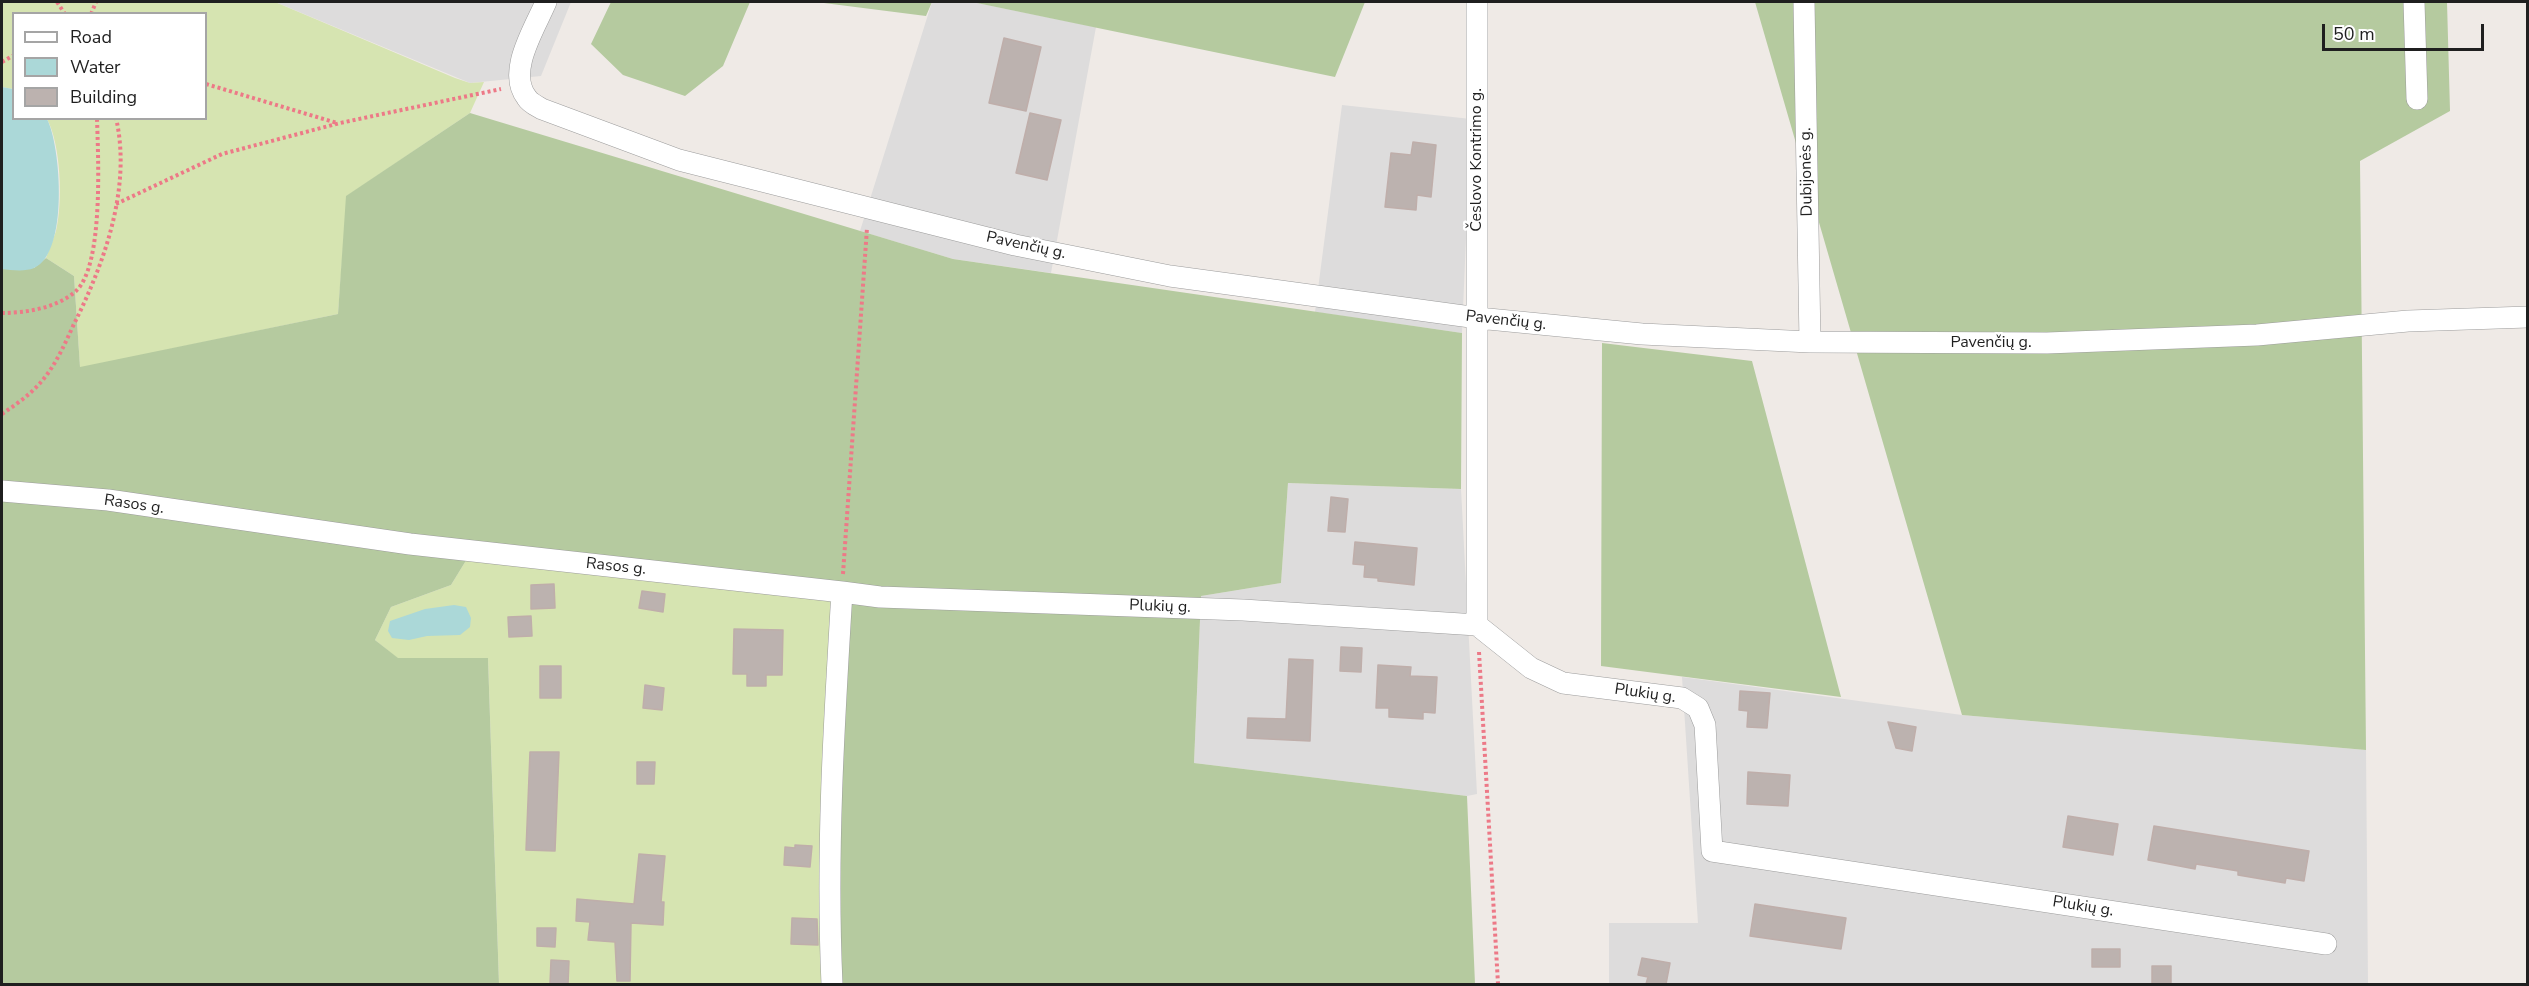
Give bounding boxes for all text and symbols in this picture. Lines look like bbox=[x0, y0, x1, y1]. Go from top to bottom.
legend bbox=[12, 12, 207, 120]
scale bar bbox=[2325, 12, 2487, 50]
text: 50 m bbox=[2333, 22, 2375, 46]
text: Road bbox=[70, 25, 112, 49]
text: Water bbox=[70, 55, 121, 79]
text: Building bbox=[70, 85, 137, 109]
street label: Česlovo Kontrimo g. bbox=[1467, 88, 1487, 232]
street label: Dubijonės g. bbox=[1797, 127, 1817, 217]
street label: Pavenčių g. bbox=[984, 228, 1068, 264]
street label: Pavenčių g. bbox=[1465, 307, 1547, 335]
street label: Pavenčių g. bbox=[1950, 333, 2032, 353]
street label: Rasos g. bbox=[103, 491, 165, 519]
street label: Rasos g. bbox=[585, 554, 647, 580]
street label: Plukių g. bbox=[1129, 596, 1191, 618]
street label: Plukių g. bbox=[1613, 680, 1677, 708]
street label: Plukių g. bbox=[2051, 893, 2115, 921]

